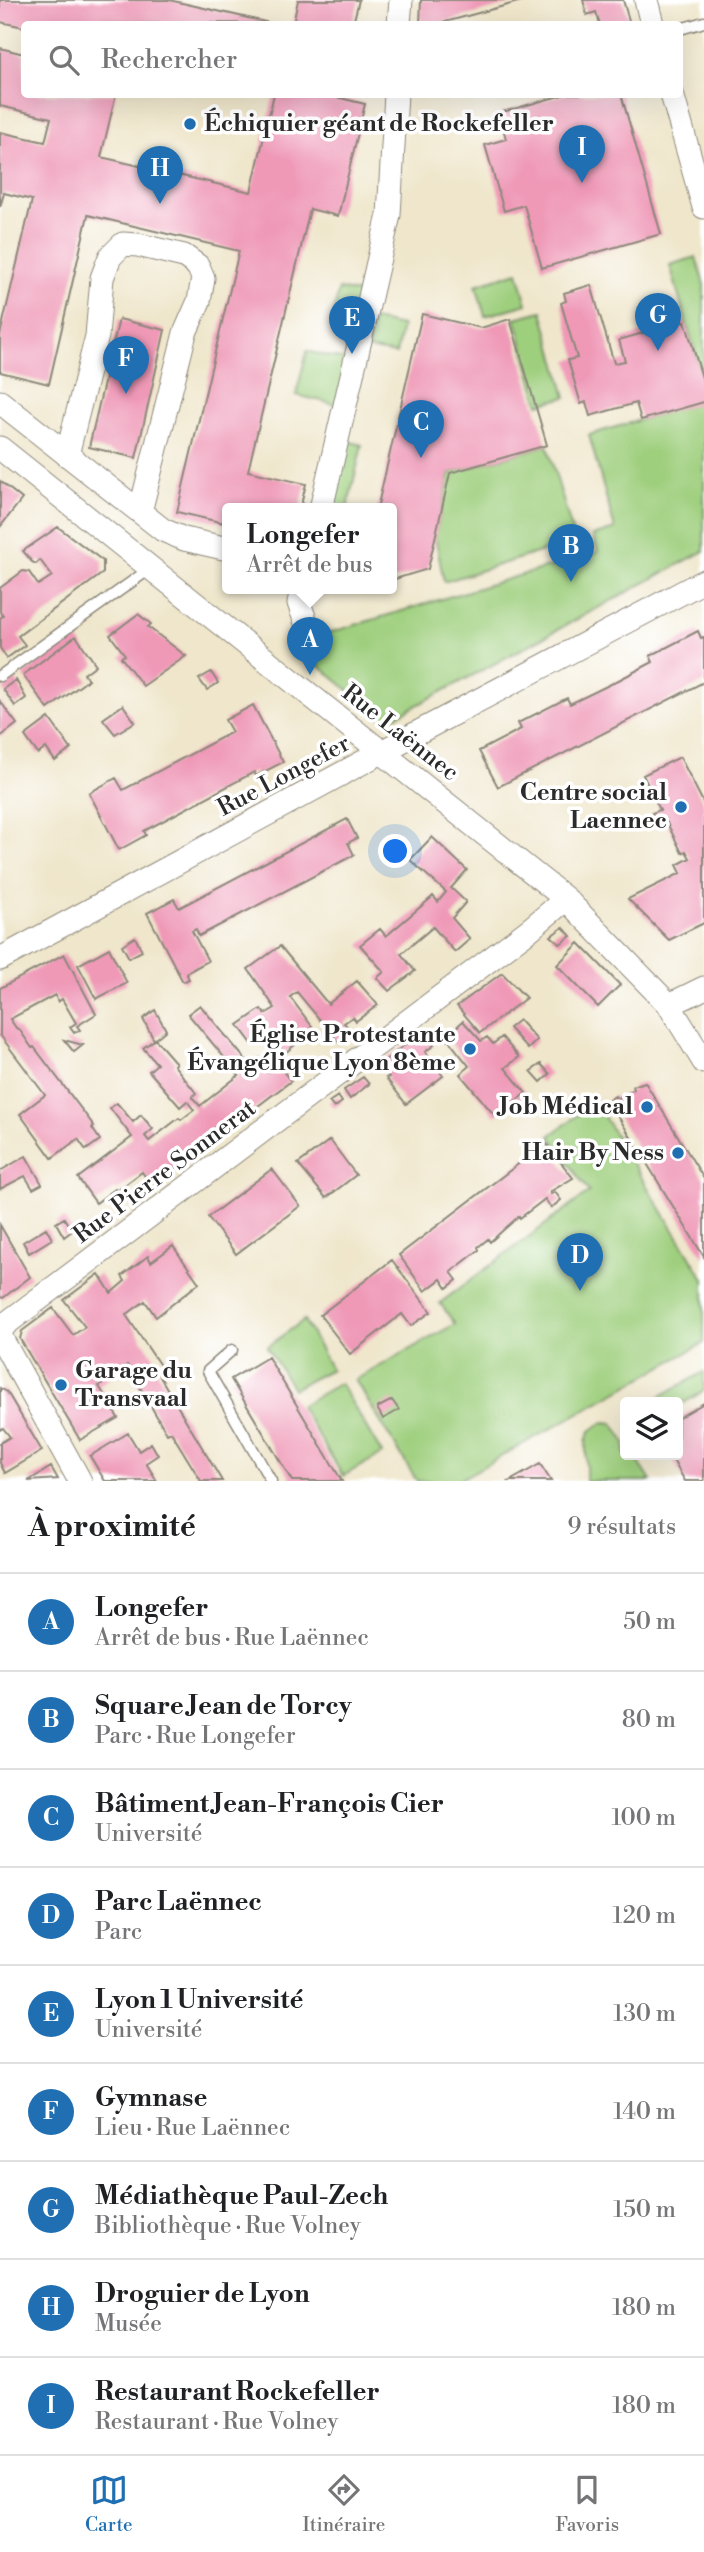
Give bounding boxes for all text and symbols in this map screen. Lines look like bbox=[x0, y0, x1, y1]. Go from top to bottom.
search box bbox=[21, 21, 683, 98]
icon: search bbox=[45, 41, 83, 79]
text: Rechercher bbox=[101, 44, 237, 76]
place label: Échiquier géant de Rockefeller bbox=[204, 107, 554, 139]
marker: Échiquier géant de Rockefeller bbox=[182, 116, 198, 132]
pin: I bbox=[559, 125, 605, 183]
pin: H bbox=[137, 146, 183, 204]
pin: G bbox=[635, 293, 681, 351]
pin: E bbox=[329, 296, 375, 354]
pin: F bbox=[103, 336, 149, 394]
pin: C bbox=[398, 400, 444, 458]
popup bbox=[222, 503, 397, 594]
text: Longefer bbox=[246, 519, 360, 551]
pin: B bbox=[548, 524, 594, 582]
text: Arrêt de bus bbox=[246, 551, 373, 579]
pin: A bbox=[287, 617, 333, 675]
street label: Rue Laënnec bbox=[335, 678, 465, 788]
street label: Rue Longefer bbox=[213, 728, 355, 824]
place label: Centre social Laennec bbox=[520, 778, 667, 836]
marker: Centre social Laennec bbox=[673, 799, 689, 815]
your location bbox=[378, 834, 412, 868]
place label: Église Protestante Évangélique Lyon 8ème bbox=[187, 1018, 456, 1078]
marker: Église Protestante Évangélique Lyon 8ème bbox=[462, 1041, 478, 1057]
place label: Job Médical bbox=[496, 1092, 633, 1122]
street label: Rue Pierre Sonnerat bbox=[68, 1093, 263, 1250]
marker: Job Médical bbox=[639, 1099, 655, 1115]
place label: Hair By Ness bbox=[522, 1138, 664, 1168]
marker: Hair By Ness bbox=[670, 1145, 686, 1161]
pin: D bbox=[557, 1233, 603, 1291]
place label: Garage du Transvaal bbox=[75, 1356, 192, 1414]
marker: Garage du Transvaal bbox=[53, 1377, 69, 1393]
map controls bbox=[620, 1397, 683, 1460]
button: layers bbox=[620, 1397, 683, 1460]
text: À proximité bbox=[28, 1508, 196, 1546]
text: 9 résultats bbox=[568, 1513, 676, 1541]
text: Longefer bbox=[95, 1592, 208, 1624]
text: A bbox=[43, 1608, 59, 1636]
text: 50 m bbox=[623, 1608, 676, 1636]
text: Arrêt de bus · Rue Laënnec bbox=[95, 1624, 369, 1652]
text: Square Jean de Torcy bbox=[95, 1690, 352, 1722]
text: B bbox=[42, 1706, 60, 1734]
text: 80 m bbox=[622, 1706, 676, 1734]
text: Parc · Rue Longefer bbox=[95, 1722, 296, 1750]
text: Bâtiment Jean-François Cier bbox=[95, 1788, 444, 1820]
text: C bbox=[43, 1804, 59, 1832]
text: 100 m bbox=[611, 1804, 676, 1832]
text: Université bbox=[95, 1820, 202, 1848]
text: Parc Laënnec bbox=[95, 1886, 262, 1918]
text: D bbox=[42, 1902, 60, 1930]
text: 120 m bbox=[612, 1902, 676, 1930]
text: Parc bbox=[95, 1918, 142, 1946]
text: Lyon 1 Université bbox=[95, 1984, 303, 2016]
text: E bbox=[43, 2000, 59, 2028]
text: 130 m bbox=[613, 2000, 676, 2028]
text: Université bbox=[95, 2016, 202, 2044]
text: Gymnase bbox=[95, 2082, 207, 2114]
text: F bbox=[43, 2098, 59, 2126]
text: 140 m bbox=[613, 2098, 676, 2126]
text: Lieu · Rue Laënnec bbox=[95, 2114, 290, 2142]
text: Médiathèque Paul-Zech bbox=[95, 2180, 388, 2212]
text: G bbox=[42, 2196, 60, 2224]
text: 150 m bbox=[613, 2196, 676, 2224]
text: Bibliothèque · Rue Volney bbox=[95, 2212, 361, 2240]
text: Droguier de Lyon bbox=[95, 2278, 310, 2310]
text: H bbox=[42, 2294, 61, 2322]
text: 180 m bbox=[612, 2294, 676, 2322]
text: Musée bbox=[95, 2310, 162, 2338]
text: Restaurant Rockefeller bbox=[95, 2376, 380, 2408]
text: I bbox=[47, 2392, 55, 2420]
text: 180 m bbox=[612, 2392, 676, 2420]
text: Restaurant · Rue Volney bbox=[95, 2408, 338, 2436]
tab: Carte bbox=[85, 2471, 133, 2537]
tab: Itinéraire bbox=[303, 2471, 385, 2537]
tab: Favoris bbox=[555, 2471, 619, 2537]

